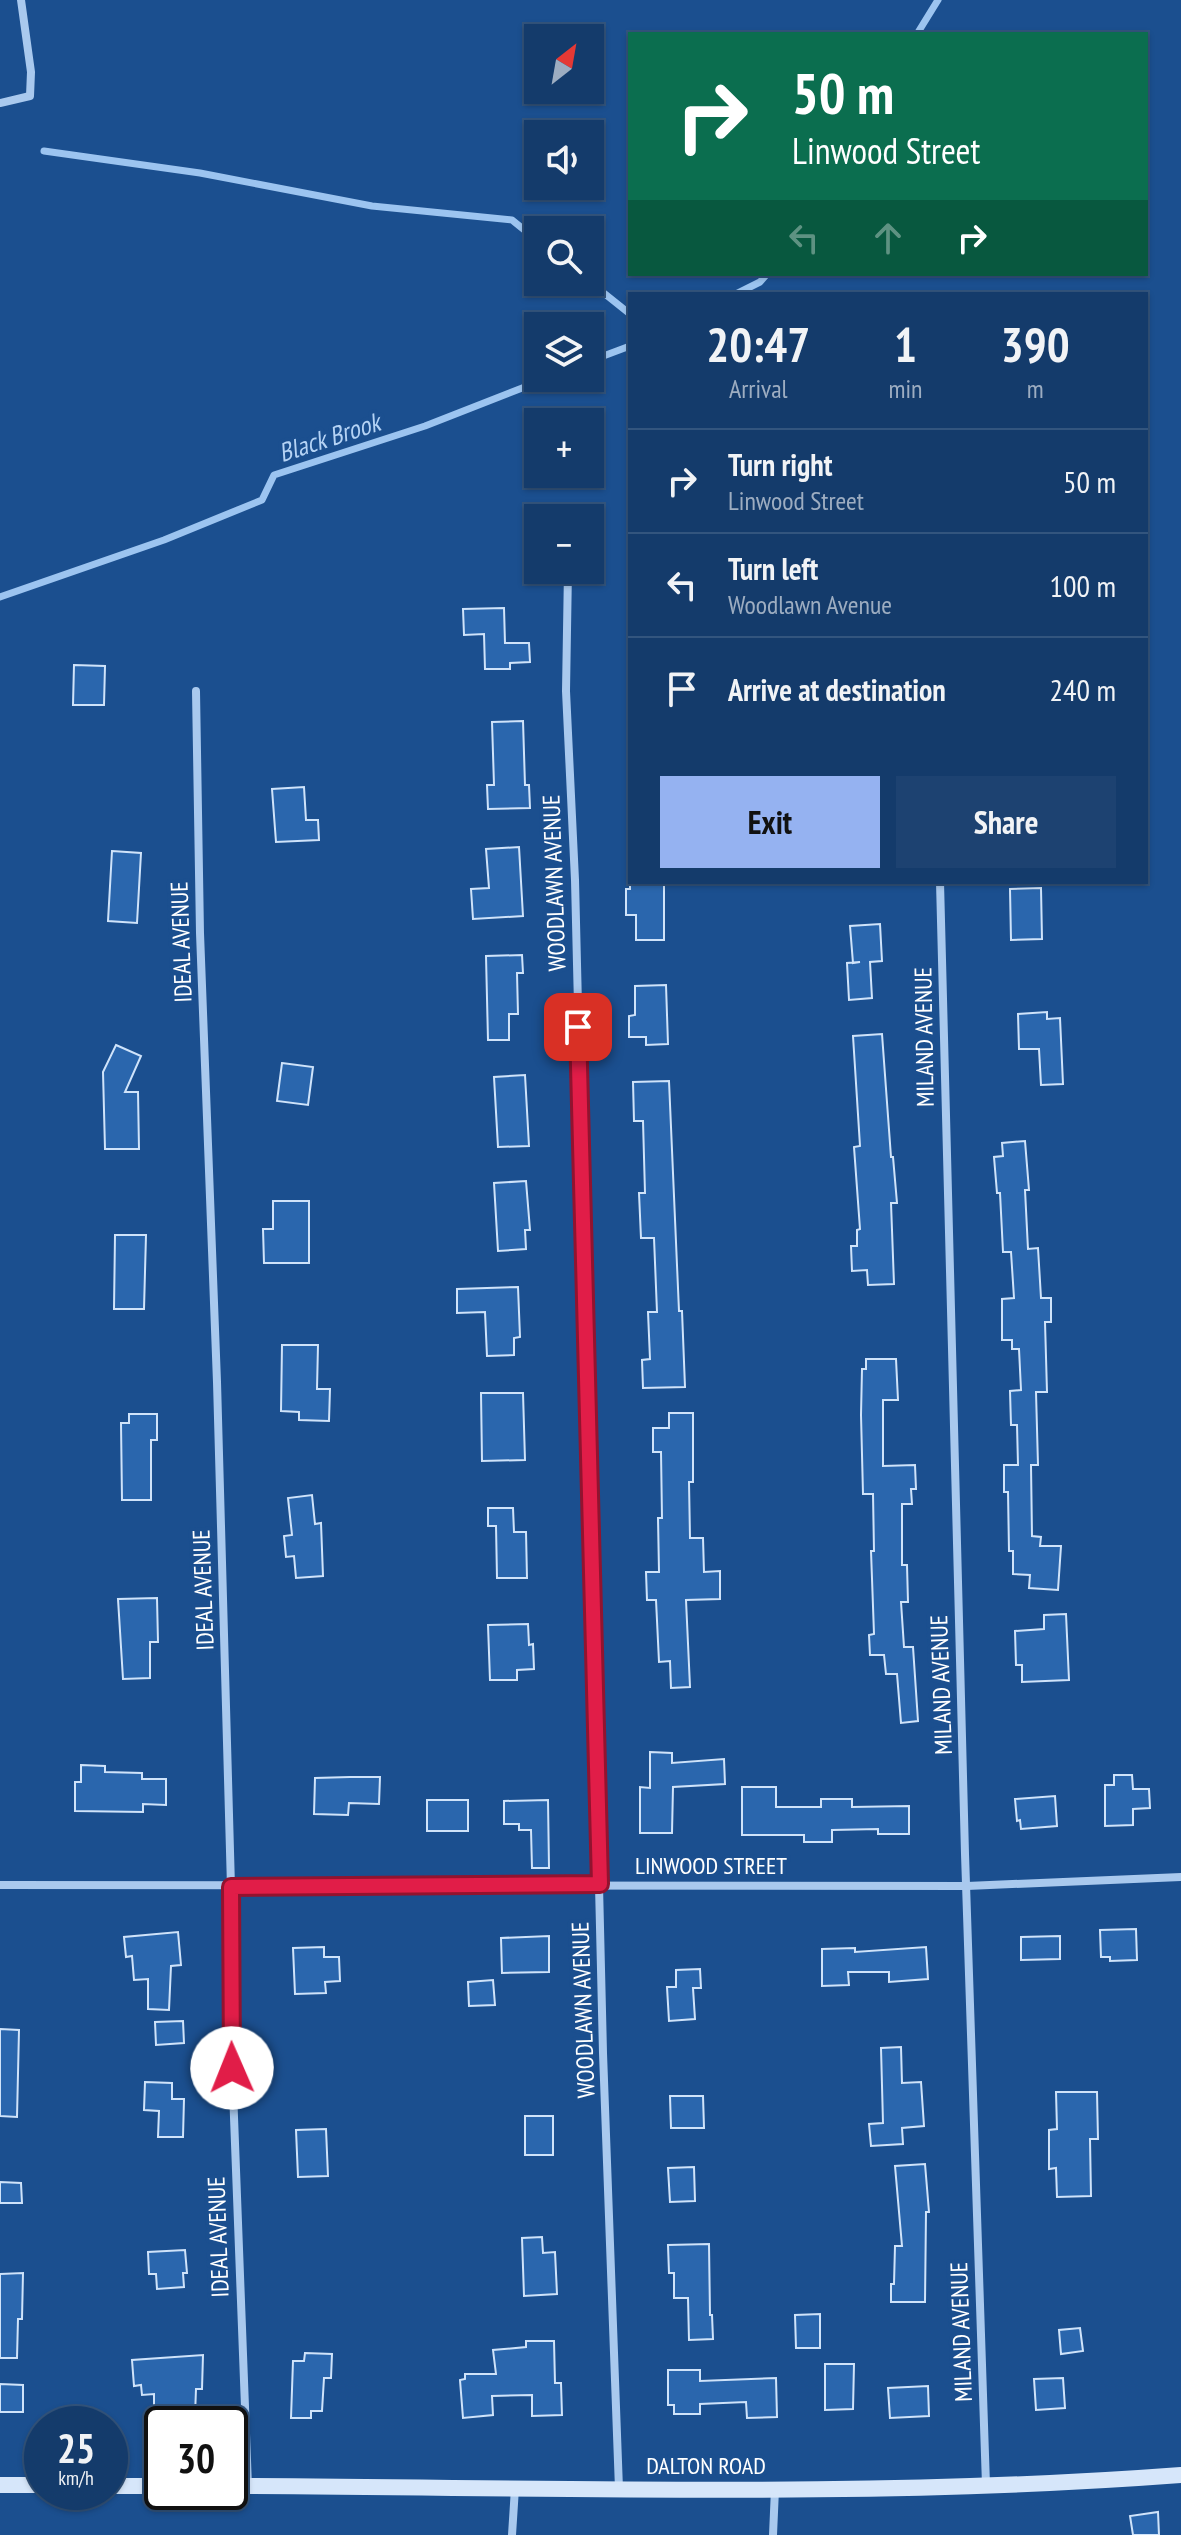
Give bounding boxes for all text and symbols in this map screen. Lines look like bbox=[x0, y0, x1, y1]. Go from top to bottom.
north arrow bbox=[524, 24, 604, 104]
map controls bbox=[524, 24, 604, 584]
text: 50 m bbox=[792, 57, 894, 129]
icon: right bbox=[660, 64, 764, 168]
button: sound bbox=[524, 120, 604, 200]
text: Linwood Street bbox=[792, 127, 980, 174]
button: search bbox=[524, 216, 604, 296]
icon: left bbox=[782, 216, 826, 260]
icon: ahead bbox=[866, 216, 910, 260]
icon: right bbox=[950, 216, 994, 260]
button: layers bbox=[524, 312, 604, 392]
text: 20:47 bbox=[706, 313, 810, 375]
text: 1 bbox=[894, 313, 917, 375]
text: 390 bbox=[1001, 313, 1070, 375]
text: Arrival bbox=[729, 372, 788, 405]
text: min bbox=[888, 372, 922, 405]
text: m bbox=[1027, 372, 1044, 405]
water label: Black Brook bbox=[274, 404, 387, 469]
button: + bbox=[524, 408, 604, 488]
text: Turn right bbox=[728, 445, 832, 484]
icon: right bbox=[660, 459, 704, 503]
text: 50 m bbox=[1063, 462, 1116, 501]
text: Linwood Street bbox=[728, 484, 864, 517]
button: − bbox=[524, 504, 604, 584]
text: Turn left bbox=[728, 549, 818, 588]
icon: left bbox=[660, 563, 704, 607]
text: 100 m bbox=[1050, 566, 1116, 605]
text: Woodlawn Avenue bbox=[728, 588, 892, 621]
icon: arrive bbox=[660, 667, 704, 711]
text: Arrive at destination bbox=[728, 670, 946, 709]
text: 240 m bbox=[1050, 670, 1116, 709]
button: Exit bbox=[660, 776, 880, 868]
button: Share bbox=[896, 776, 1116, 868]
street label: WOODLAWN AVENUE bbox=[535, 794, 573, 972]
street label: IDEAL AVENUE bbox=[163, 881, 199, 1003]
street label: MILAND AVENUE bbox=[907, 967, 941, 1107]
pin bbox=[544, 993, 612, 1061]
icon: arrive bbox=[556, 1005, 600, 1049]
street label: IDEAL AVENUE bbox=[185, 1529, 221, 1651]
street label: MILAND AVENUE bbox=[923, 1615, 959, 1755]
street label: LINWOOD STREET bbox=[635, 1850, 787, 1881]
street label: WOODLAWN AVENUE bbox=[564, 1921, 602, 2099]
position arrow bbox=[190, 2026, 274, 2110]
street label: IDEAL AVENUE bbox=[200, 2176, 236, 2298]
street label: MILAND AVENUE bbox=[943, 2262, 979, 2402]
speed limit sign: 30 bbox=[144, 2406, 248, 2510]
text: 25 bbox=[57, 2422, 95, 2474]
street label: DALTON ROAD bbox=[646, 2450, 766, 2481]
text: km/h bbox=[58, 2465, 94, 2491]

